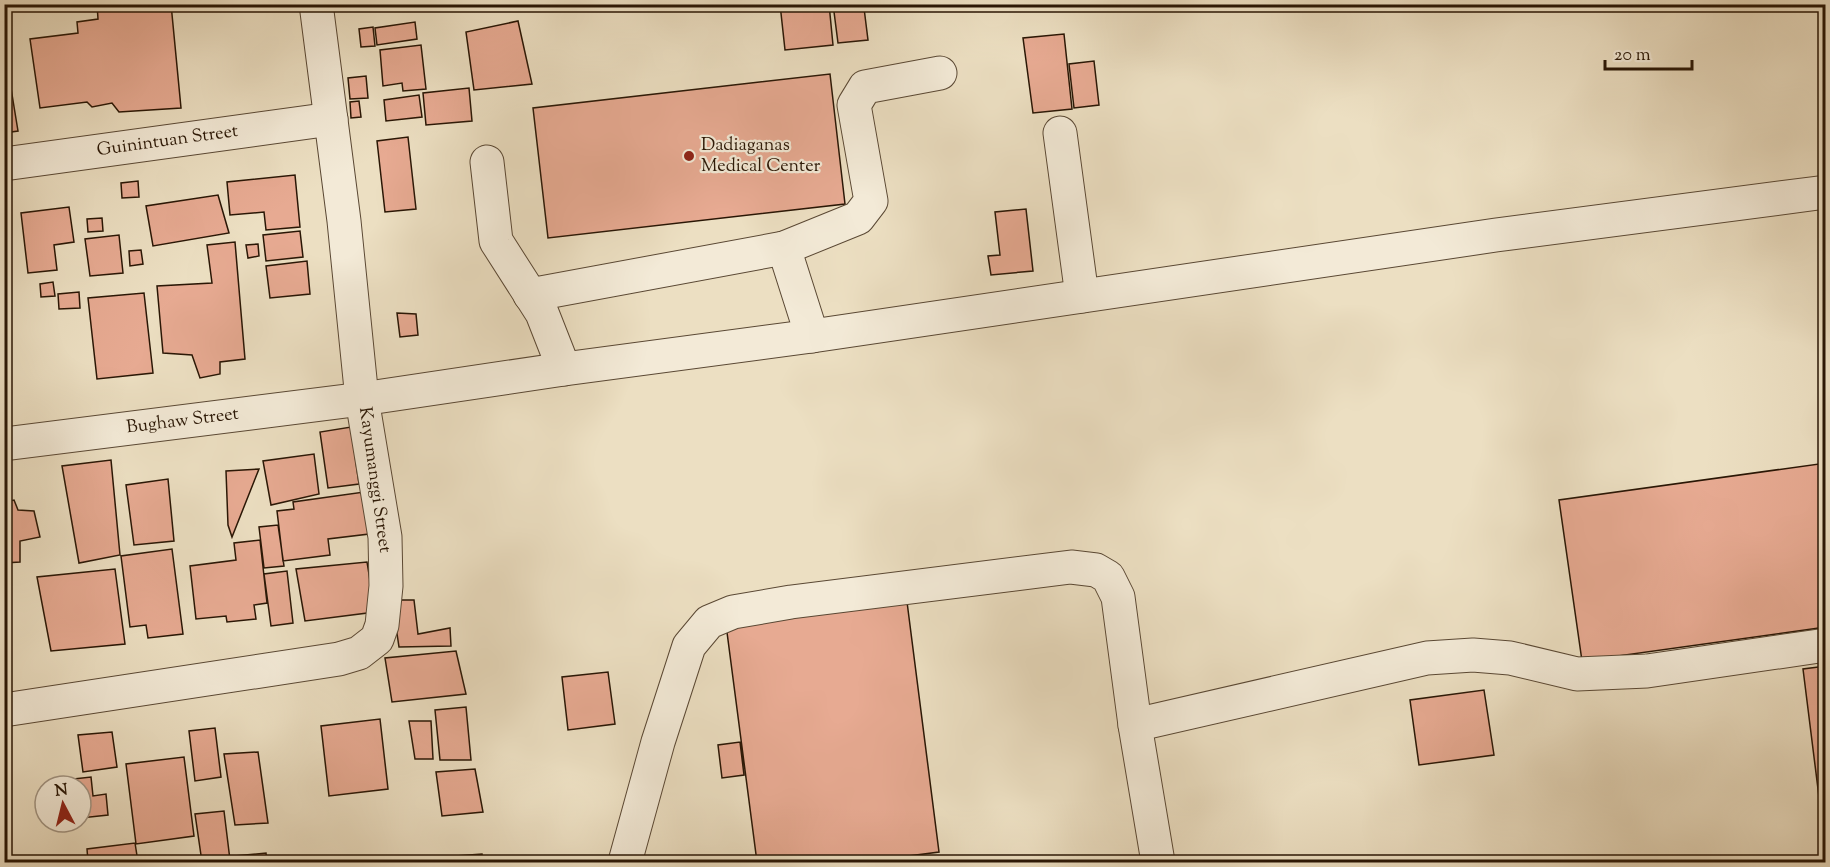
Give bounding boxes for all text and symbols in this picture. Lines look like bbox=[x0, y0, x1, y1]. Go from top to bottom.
scale bar bbox=[1605, 33, 1692, 71]
text: 20 m bbox=[1614, 43, 1651, 69]
street label: Guinintuan Street bbox=[95, 119, 240, 164]
place label: Dadiaganas Medical Center bbox=[701, 133, 821, 180]
marker: Dadiaganas Medical Center bbox=[682, 149, 696, 163]
street label: Bughaw Street bbox=[125, 402, 240, 441]
street label: Kayumanggi Street bbox=[351, 405, 397, 555]
north arrow bbox=[33, 774, 93, 834]
text: N bbox=[54, 779, 69, 804]

